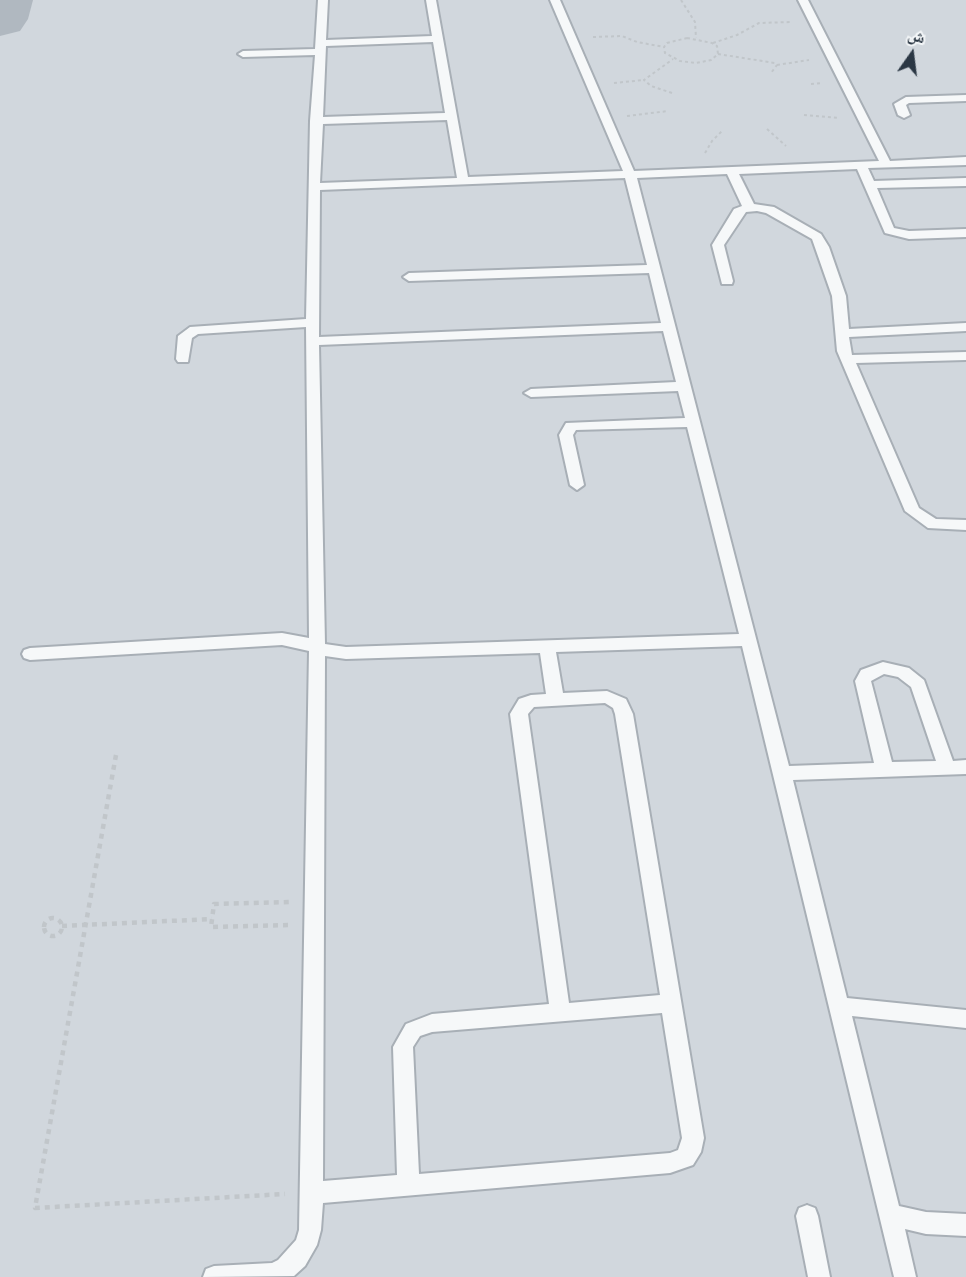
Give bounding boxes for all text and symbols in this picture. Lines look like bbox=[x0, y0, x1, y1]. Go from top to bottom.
north arrow bbox=[882, 24, 942, 84]
text: ش bbox=[905, 24, 927, 49]

